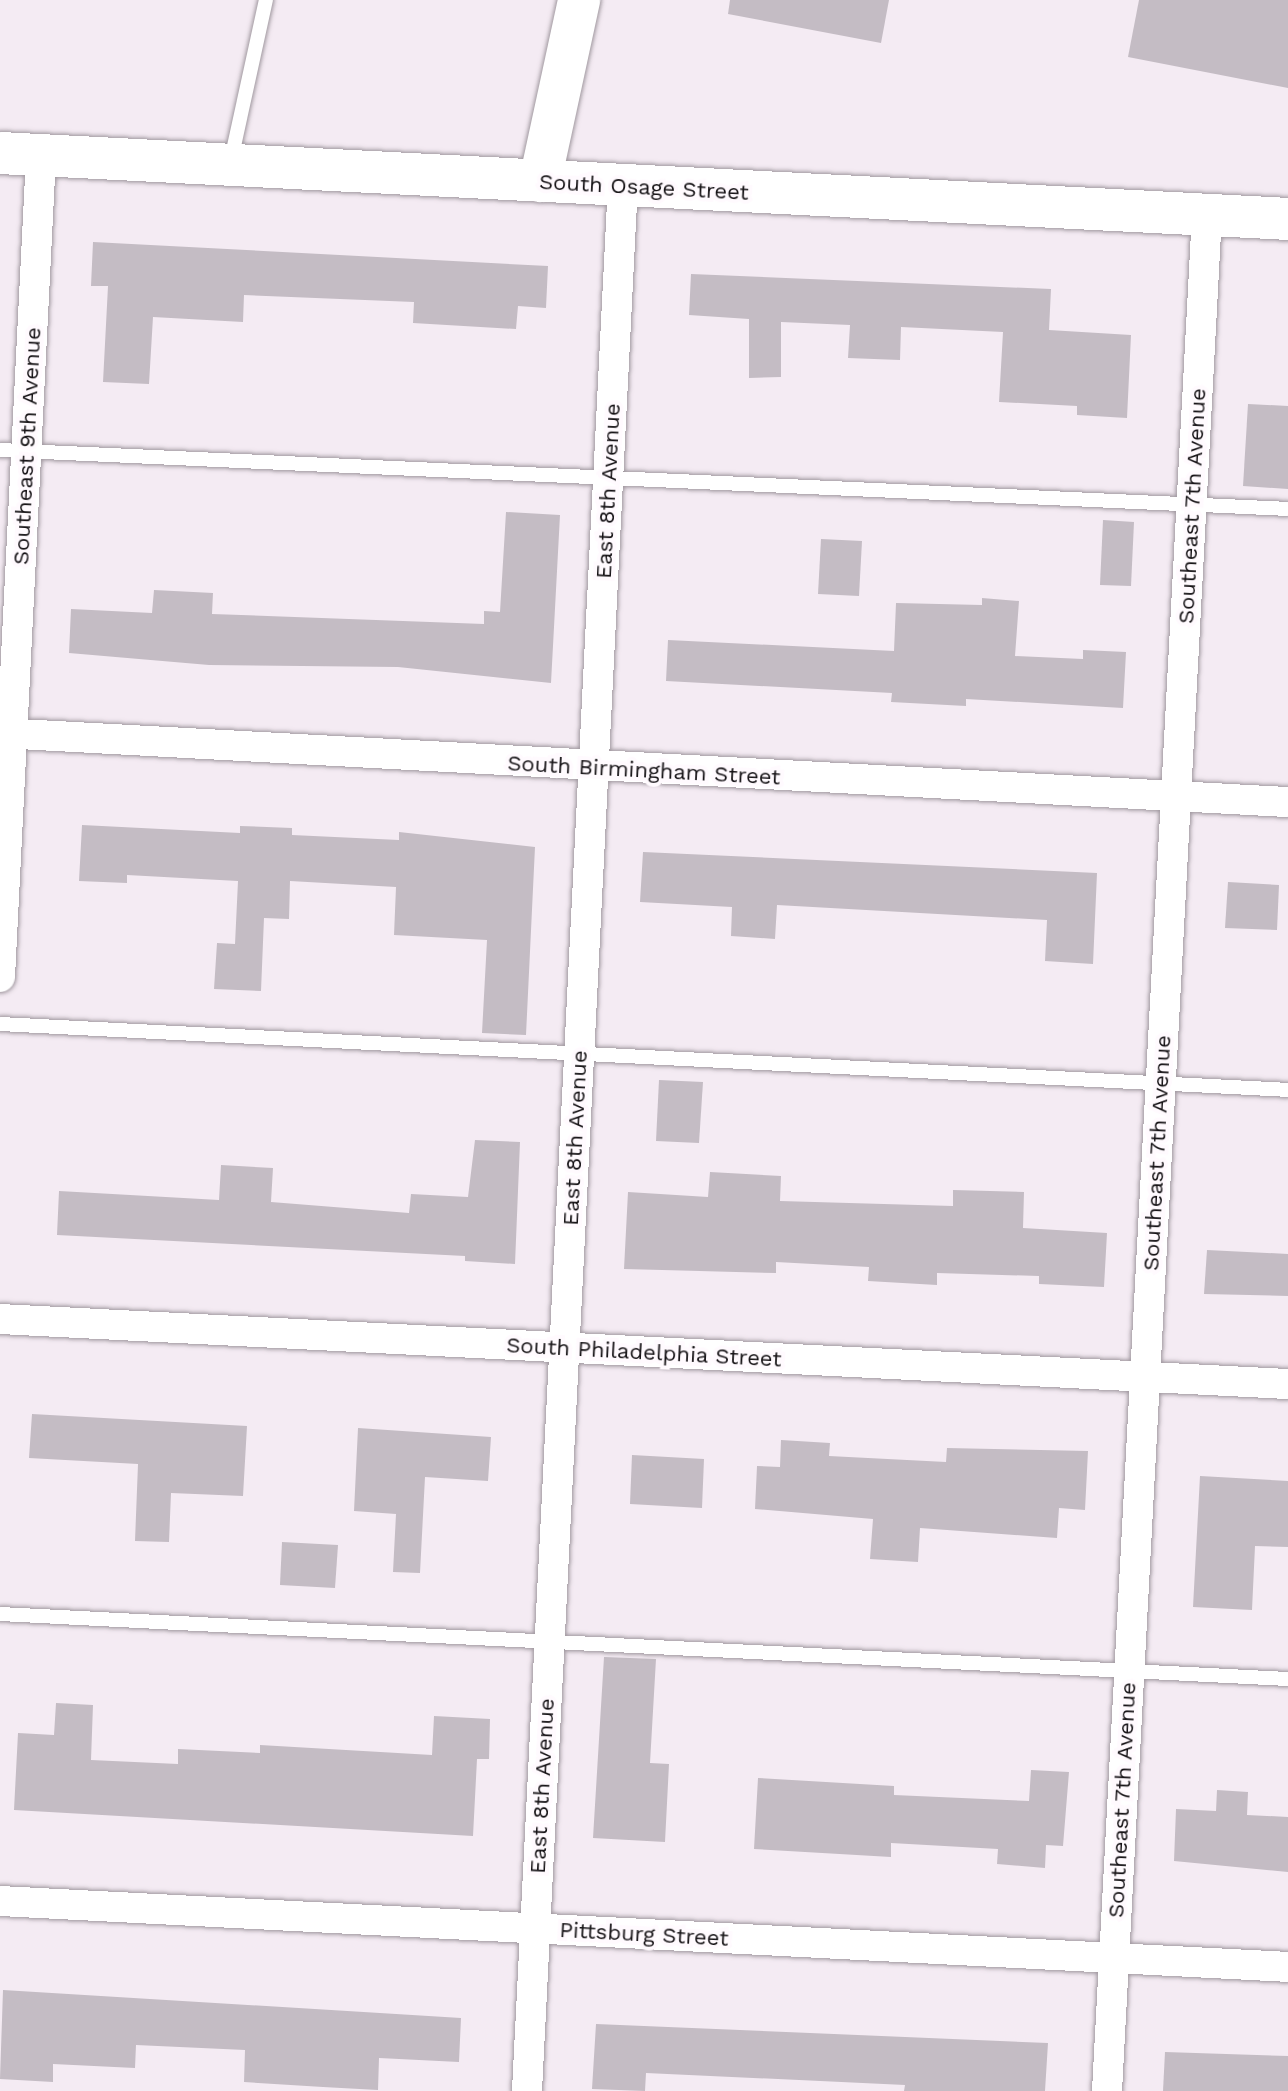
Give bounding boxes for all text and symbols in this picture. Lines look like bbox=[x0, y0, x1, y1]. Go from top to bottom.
street label: South Osage Street bbox=[539, 168, 749, 206]
street label: Southeast 9th Avenue bbox=[8, 326, 46, 566]
street label: Southeast 7th Avenue bbox=[1173, 387, 1211, 625]
street label: East 8th Avenue bbox=[590, 402, 626, 580]
street label: South Birmingham Street bbox=[507, 750, 781, 790]
street label: Southeast 7th Avenue bbox=[1138, 1034, 1176, 1272]
street label: East 8th Avenue bbox=[557, 1049, 593, 1227]
street label: South Philadelphia Street bbox=[506, 1332, 782, 1372]
street label: Southeast 7th Avenue bbox=[1103, 1681, 1141, 1919]
street label: East 8th Avenue bbox=[524, 1697, 560, 1875]
street label: Pittsburg Street bbox=[559, 1916, 729, 1952]

